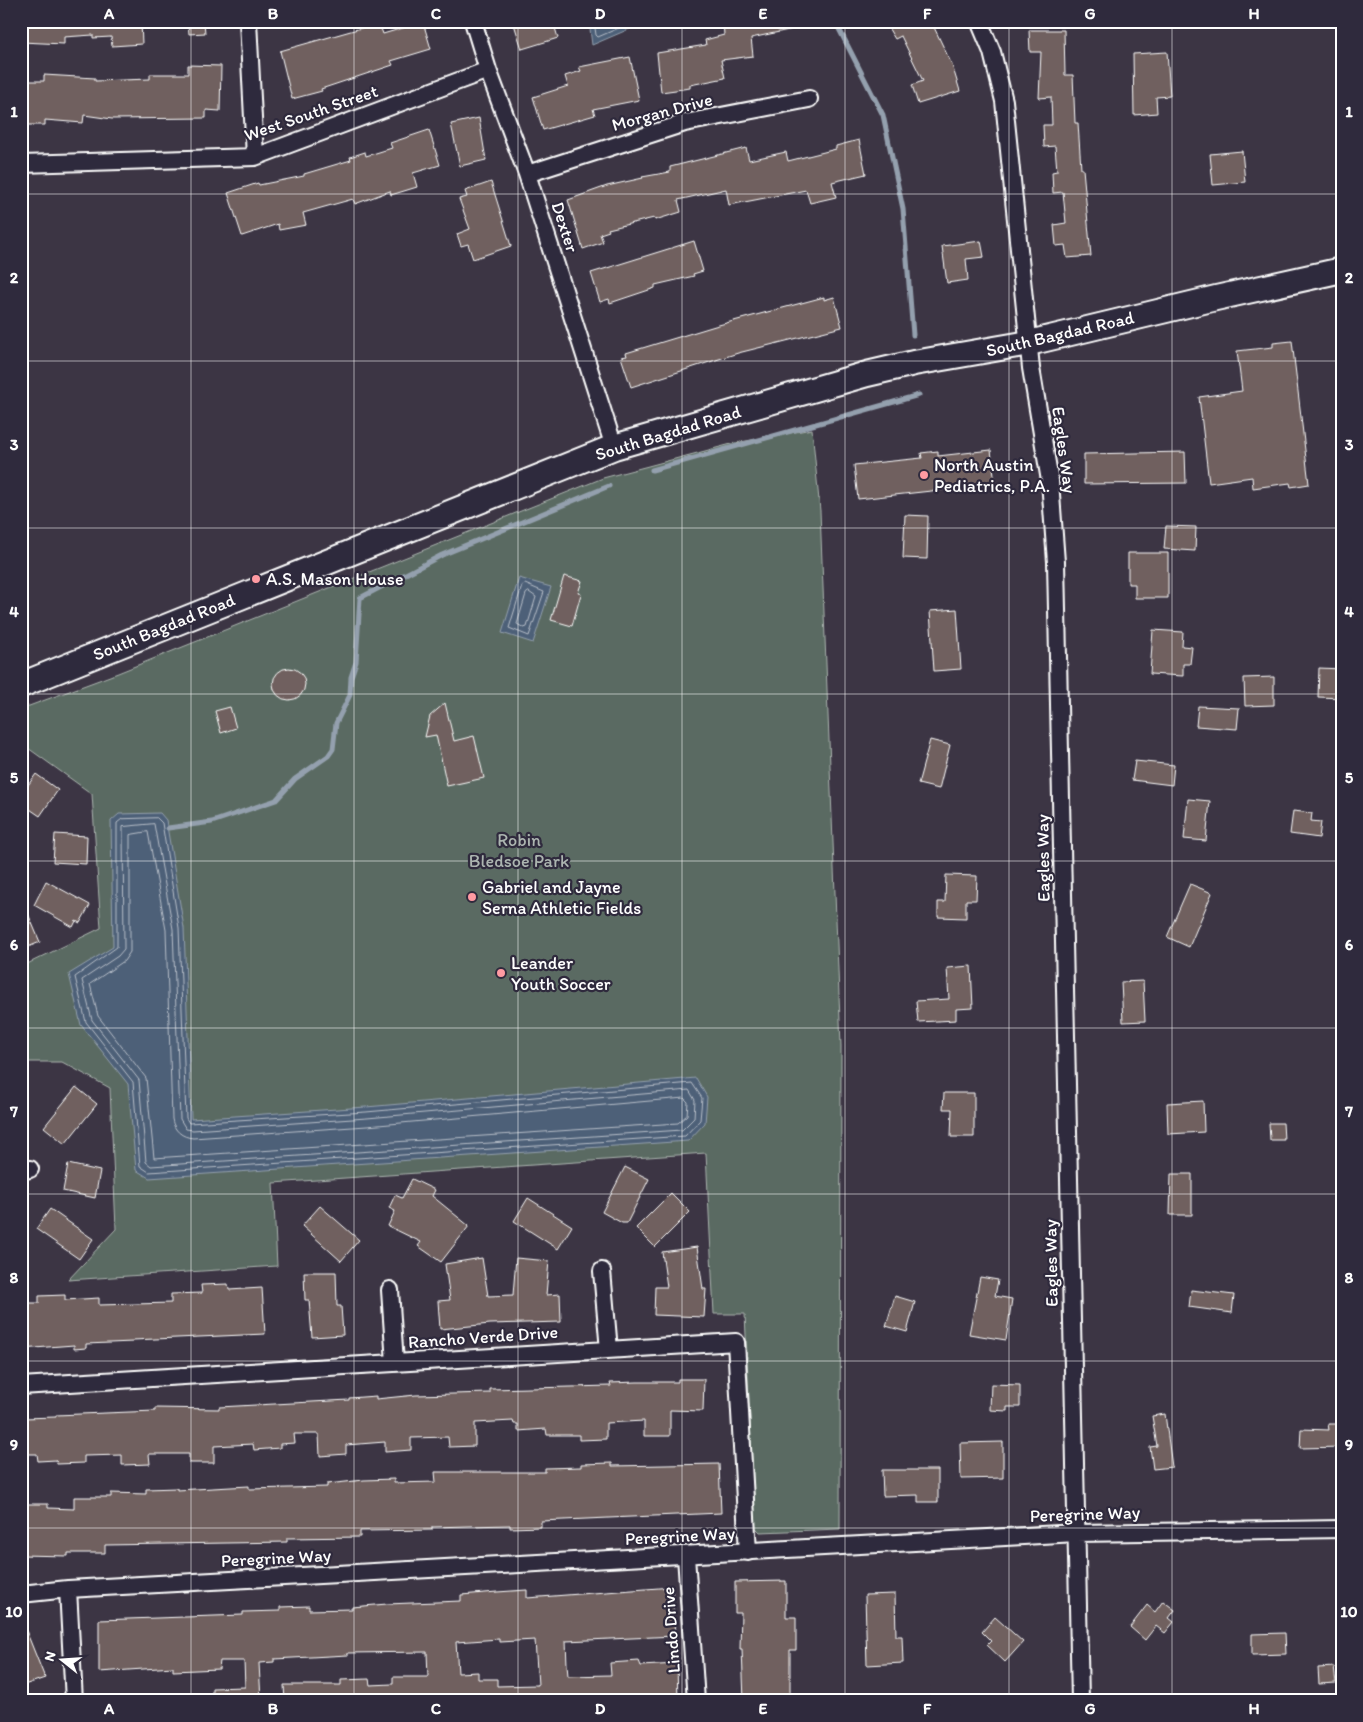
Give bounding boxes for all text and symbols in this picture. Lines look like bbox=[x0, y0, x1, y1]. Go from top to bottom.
text: A bbox=[103, 4, 115, 23]
text: B bbox=[268, 4, 279, 23]
text: C bbox=[431, 4, 442, 23]
text: D bbox=[595, 4, 606, 23]
text: E bbox=[759, 4, 768, 23]
text: F bbox=[923, 4, 932, 23]
text: G bbox=[1084, 4, 1096, 23]
text: H bbox=[1248, 4, 1260, 23]
street label: West South Street bbox=[241, 80, 381, 146]
street label: Morgan Drive bbox=[609, 88, 715, 136]
text: 1 bbox=[10, 102, 18, 121]
text: 1 bbox=[1345, 102, 1353, 121]
street label: Dexter bbox=[547, 199, 584, 256]
text: 2 bbox=[10, 268, 19, 287]
text: 2 bbox=[1345, 268, 1354, 287]
street label: South Bagdad Road bbox=[984, 306, 1136, 362]
street label: South Bagdad Road bbox=[592, 400, 744, 466]
street label: Eagles Way bbox=[1047, 405, 1081, 495]
text: 3 bbox=[10, 435, 19, 454]
text: 3 bbox=[1345, 435, 1354, 454]
place label: North Austin Pediatrics, P.A. bbox=[934, 454, 1050, 497]
marker: North Austin Pediatrics, P.A. bbox=[918, 469, 930, 481]
place label: A.S. Mason House bbox=[266, 568, 403, 590]
marker: A.S. Mason House bbox=[250, 573, 262, 585]
street label: South Bagdad Road bbox=[90, 588, 238, 666]
text: 4 bbox=[9, 602, 19, 621]
text: 4 bbox=[1344, 602, 1354, 621]
text: 5 bbox=[10, 768, 19, 787]
text: 5 bbox=[1345, 768, 1354, 787]
street label: Eagles Way bbox=[1031, 813, 1055, 902]
park label: Robin Bledsoe Park bbox=[469, 829, 569, 872]
place label: Gabriel and Jayne Serna Athletic Fields bbox=[482, 876, 641, 919]
marker: Gabriel and Jayne Serna Athletic Fields bbox=[466, 891, 478, 903]
text: 6 bbox=[10, 935, 19, 954]
text: 6 bbox=[1345, 935, 1354, 954]
place label: Leander Youth Soccer bbox=[511, 952, 611, 995]
marker: Leander Youth Soccer bbox=[495, 967, 507, 979]
text: 7 bbox=[9, 1102, 18, 1121]
text: 7 bbox=[1344, 1102, 1353, 1121]
street label: Eagles Way bbox=[1039, 1218, 1063, 1307]
text: 8 bbox=[10, 1268, 19, 1287]
text: 8 bbox=[1345, 1268, 1354, 1287]
street label: Rancho Verde Drive bbox=[407, 1321, 559, 1353]
text: 9 bbox=[10, 1435, 18, 1454]
text: 9 bbox=[1345, 1435, 1353, 1454]
street label: Peregrine Way bbox=[1029, 1501, 1141, 1527]
street label: Peregrine Way bbox=[624, 1522, 736, 1550]
street label: Peregrine Way bbox=[220, 1544, 332, 1572]
street label: Lindo Drive bbox=[657, 1586, 685, 1674]
text: 10 bbox=[5, 1602, 23, 1621]
text: 10 bbox=[1340, 1602, 1358, 1621]
north arrow bbox=[38, 1634, 88, 1684]
text: N bbox=[41, 1649, 60, 1663]
text: A bbox=[103, 1699, 115, 1718]
text: B bbox=[268, 1699, 279, 1718]
text: C bbox=[431, 1699, 442, 1718]
text: D bbox=[595, 1699, 606, 1718]
text: E bbox=[759, 1699, 768, 1718]
text: F bbox=[923, 1699, 932, 1718]
text: G bbox=[1084, 1699, 1096, 1718]
text: H bbox=[1248, 1699, 1260, 1718]

